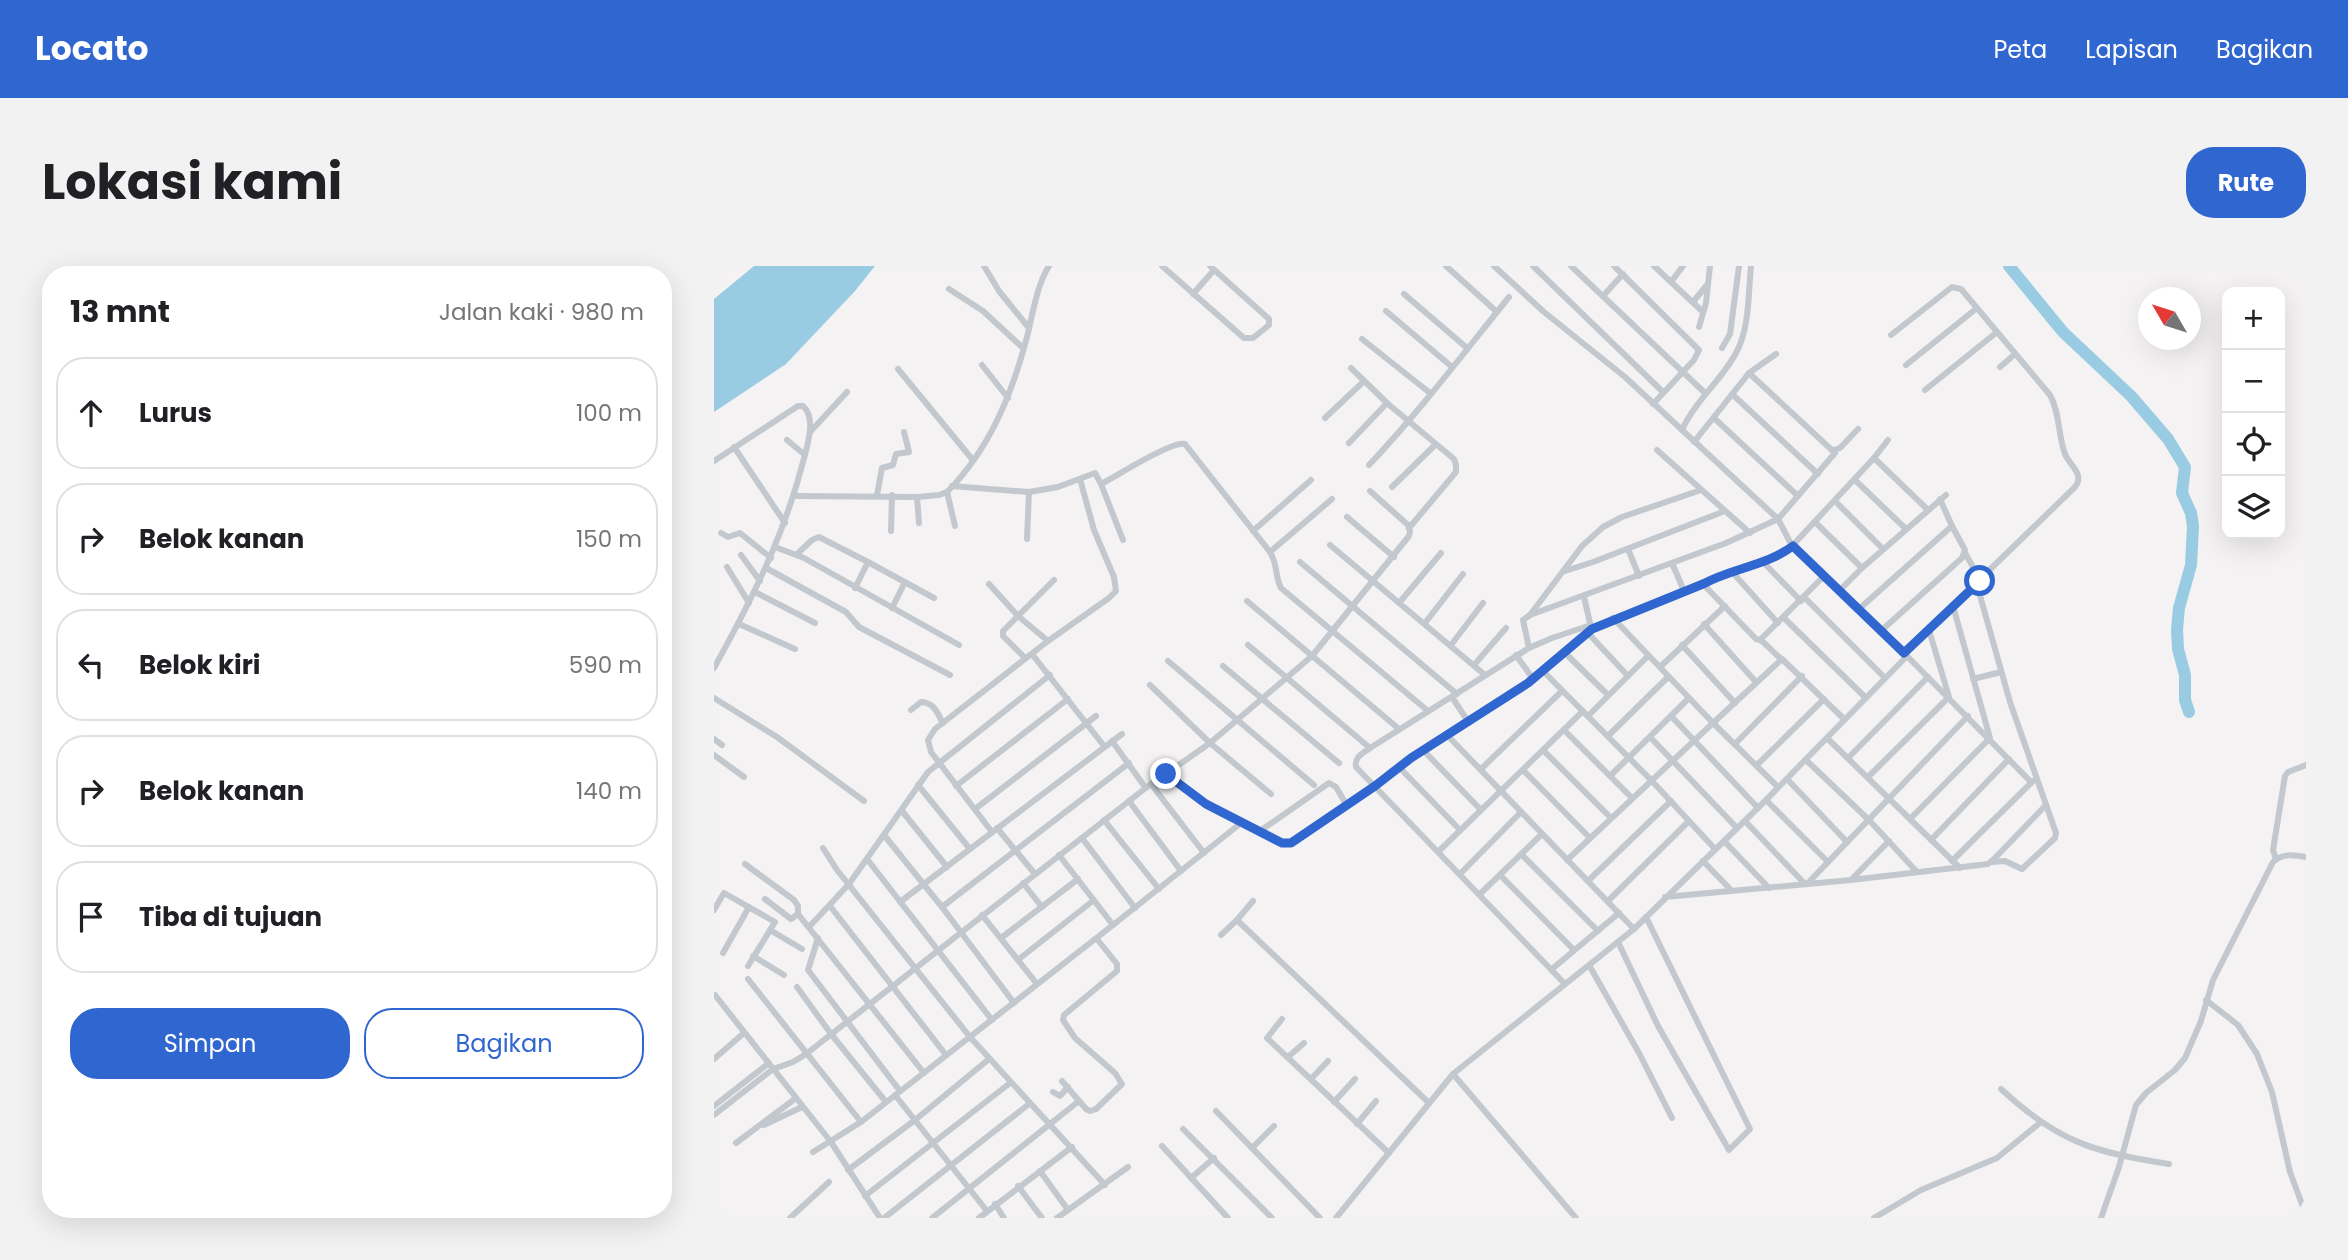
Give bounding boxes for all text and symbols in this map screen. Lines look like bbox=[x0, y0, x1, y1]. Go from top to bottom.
text: Locato bbox=[35, 25, 149, 72]
text: Peta bbox=[1993, 33, 2047, 66]
text: Lapisan bbox=[2085, 33, 2178, 66]
text: Bagikan bbox=[2216, 33, 2313, 66]
button: Rute bbox=[2186, 147, 2306, 218]
text: Lokasi kami bbox=[42, 148, 342, 216]
north arrow bbox=[2138, 287, 2201, 350]
map controls bbox=[2222, 287, 2285, 539]
button: + bbox=[2222, 287, 2285, 350]
text: 13 mnt bbox=[70, 290, 170, 333]
text: Jalan kaki · 980 m bbox=[439, 296, 644, 328]
button: − bbox=[2222, 350, 2285, 413]
icon: ahead bbox=[72, 394, 110, 432]
text: Lurus bbox=[139, 395, 212, 431]
text: 100 m bbox=[576, 397, 642, 429]
button: locate bbox=[2222, 413, 2285, 476]
button: layers bbox=[2222, 476, 2285, 539]
icon: right bbox=[72, 520, 110, 558]
text: Belok kanan bbox=[139, 521, 304, 557]
text: 150 m bbox=[576, 523, 642, 555]
route start bbox=[1964, 565, 1995, 596]
icon: left bbox=[72, 646, 110, 684]
text: Belok kiri bbox=[139, 647, 261, 683]
text: 590 m bbox=[569, 649, 642, 681]
route end bbox=[1150, 758, 1181, 789]
icon: right bbox=[72, 772, 110, 810]
text: Belok kanan bbox=[139, 773, 304, 809]
text: 140 m bbox=[576, 775, 642, 807]
icon: arrive bbox=[72, 898, 110, 936]
text: Tiba di tujuan bbox=[139, 899, 322, 935]
button: Simpan bbox=[70, 1008, 350, 1079]
button: Bagikan bbox=[364, 1008, 644, 1079]

